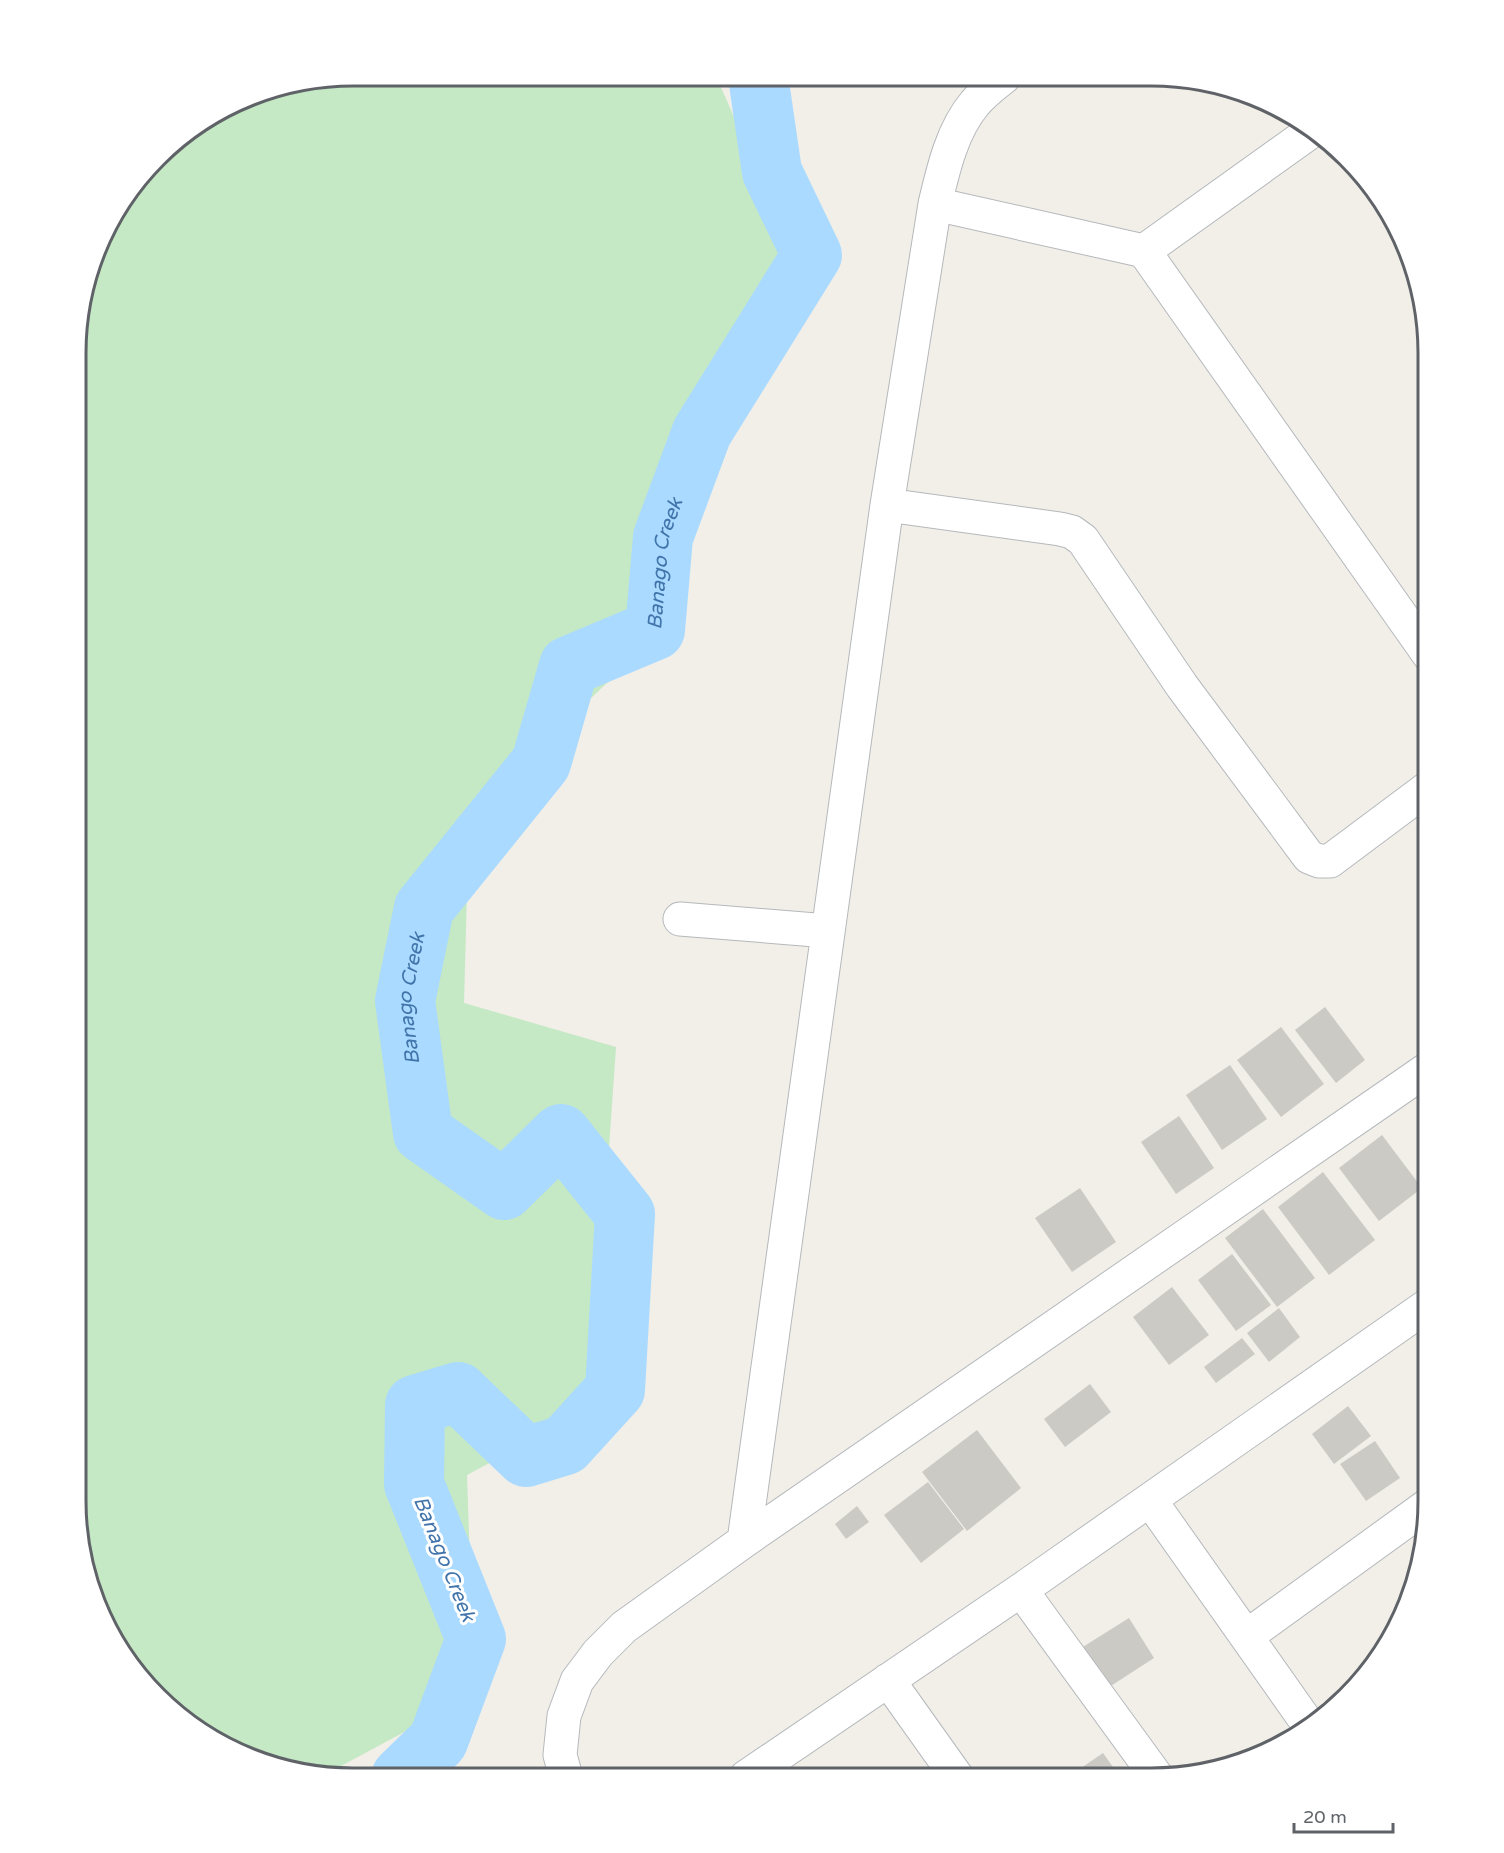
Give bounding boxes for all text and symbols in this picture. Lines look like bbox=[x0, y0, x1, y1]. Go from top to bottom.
water label: Banago Creek bbox=[643, 493, 689, 631]
water label: Banago Creek bbox=[393, 929, 431, 1066]
water label: Banago Creek bbox=[408, 1493, 481, 1627]
scale bar bbox=[1294, 1796, 1393, 1834]
text: 20 m bbox=[1303, 1806, 1347, 1828]

